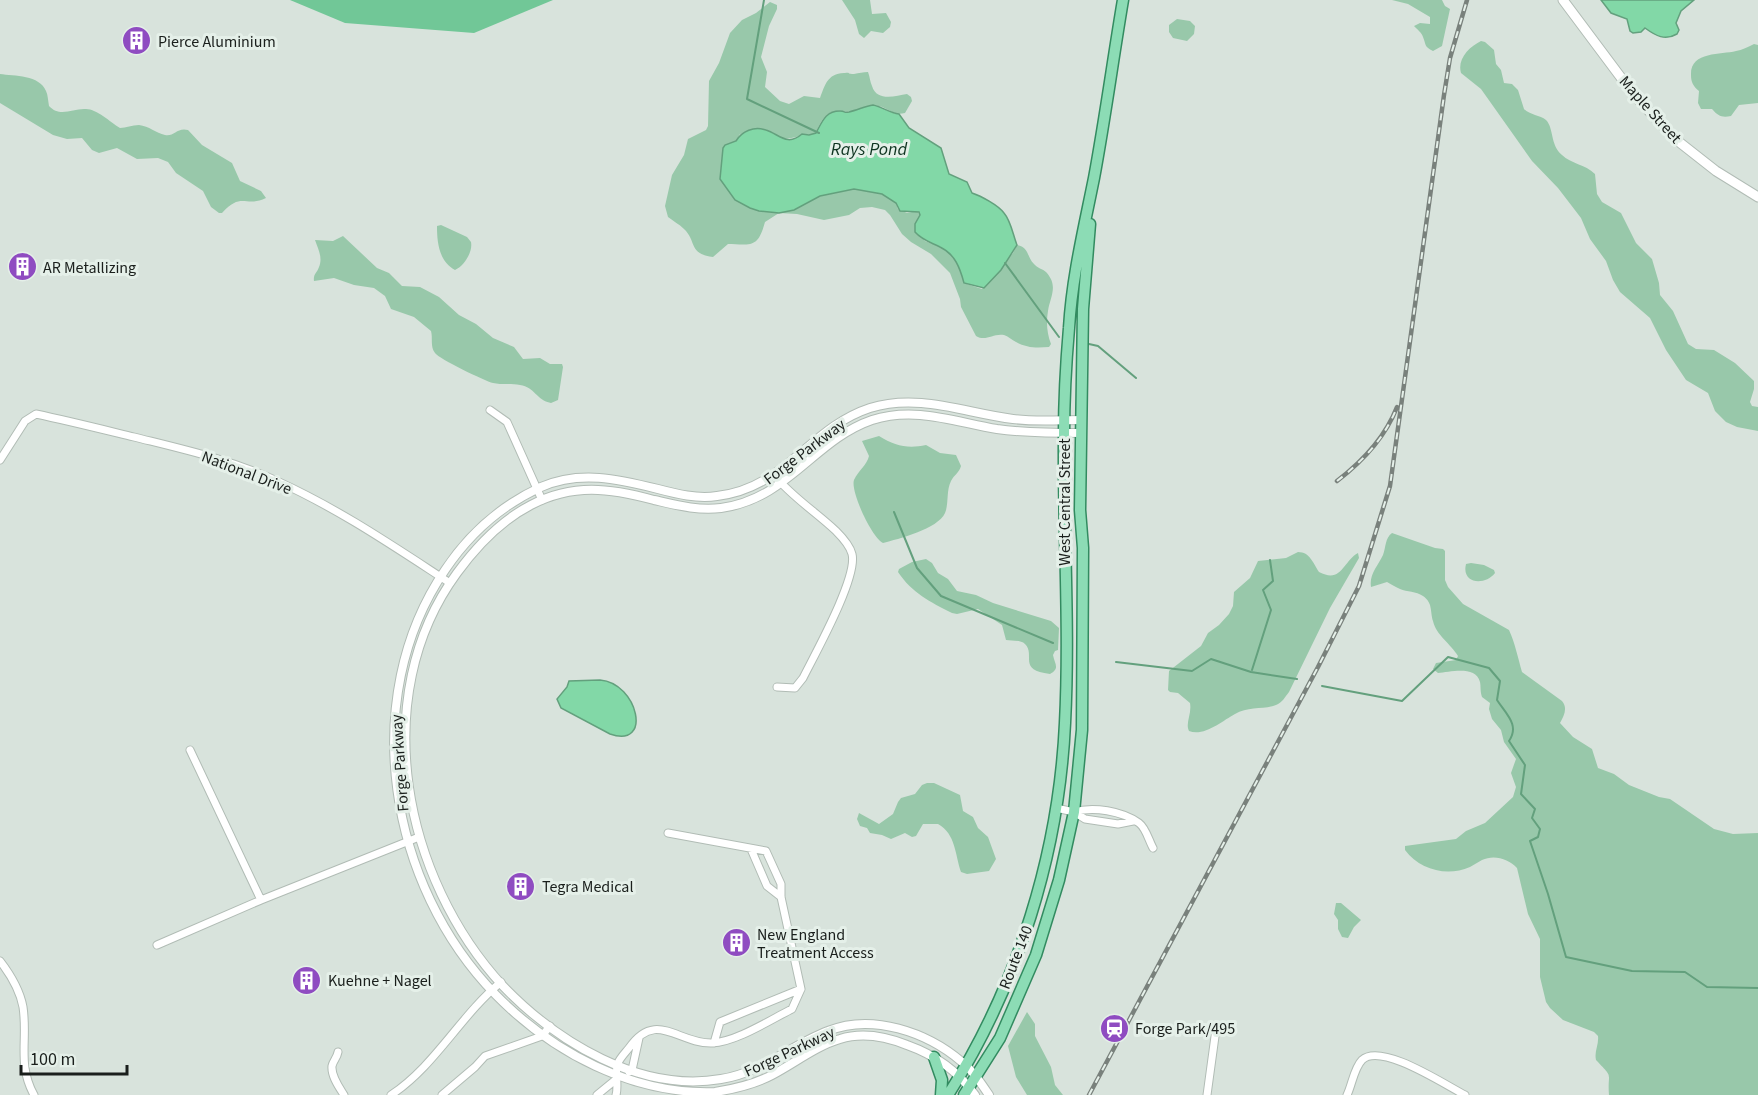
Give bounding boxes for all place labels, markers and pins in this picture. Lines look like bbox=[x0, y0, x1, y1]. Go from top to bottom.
building icon: Pierce Aluminium bbox=[121, 25, 153, 57]
place label: Pierce Aluminium bbox=[158, 31, 276, 53]
building icon: AR Metallizing bbox=[6, 251, 38, 283]
place label: AR Metallizing bbox=[43, 257, 136, 279]
building icon: Tegra Medical bbox=[505, 870, 537, 902]
place label: Tegra Medical bbox=[542, 876, 633, 898]
place label: New England Treatment Access bbox=[757, 924, 874, 964]
building icon: New England Treatment Access bbox=[720, 927, 752, 959]
building icon: Kuehne + Nagel bbox=[291, 964, 323, 996]
place label: Kuehne + Nagel bbox=[328, 970, 432, 992]
station icon: Forge Park/495 bbox=[1098, 1012, 1130, 1044]
place label: Forge Park/495 bbox=[1135, 1018, 1235, 1040]

